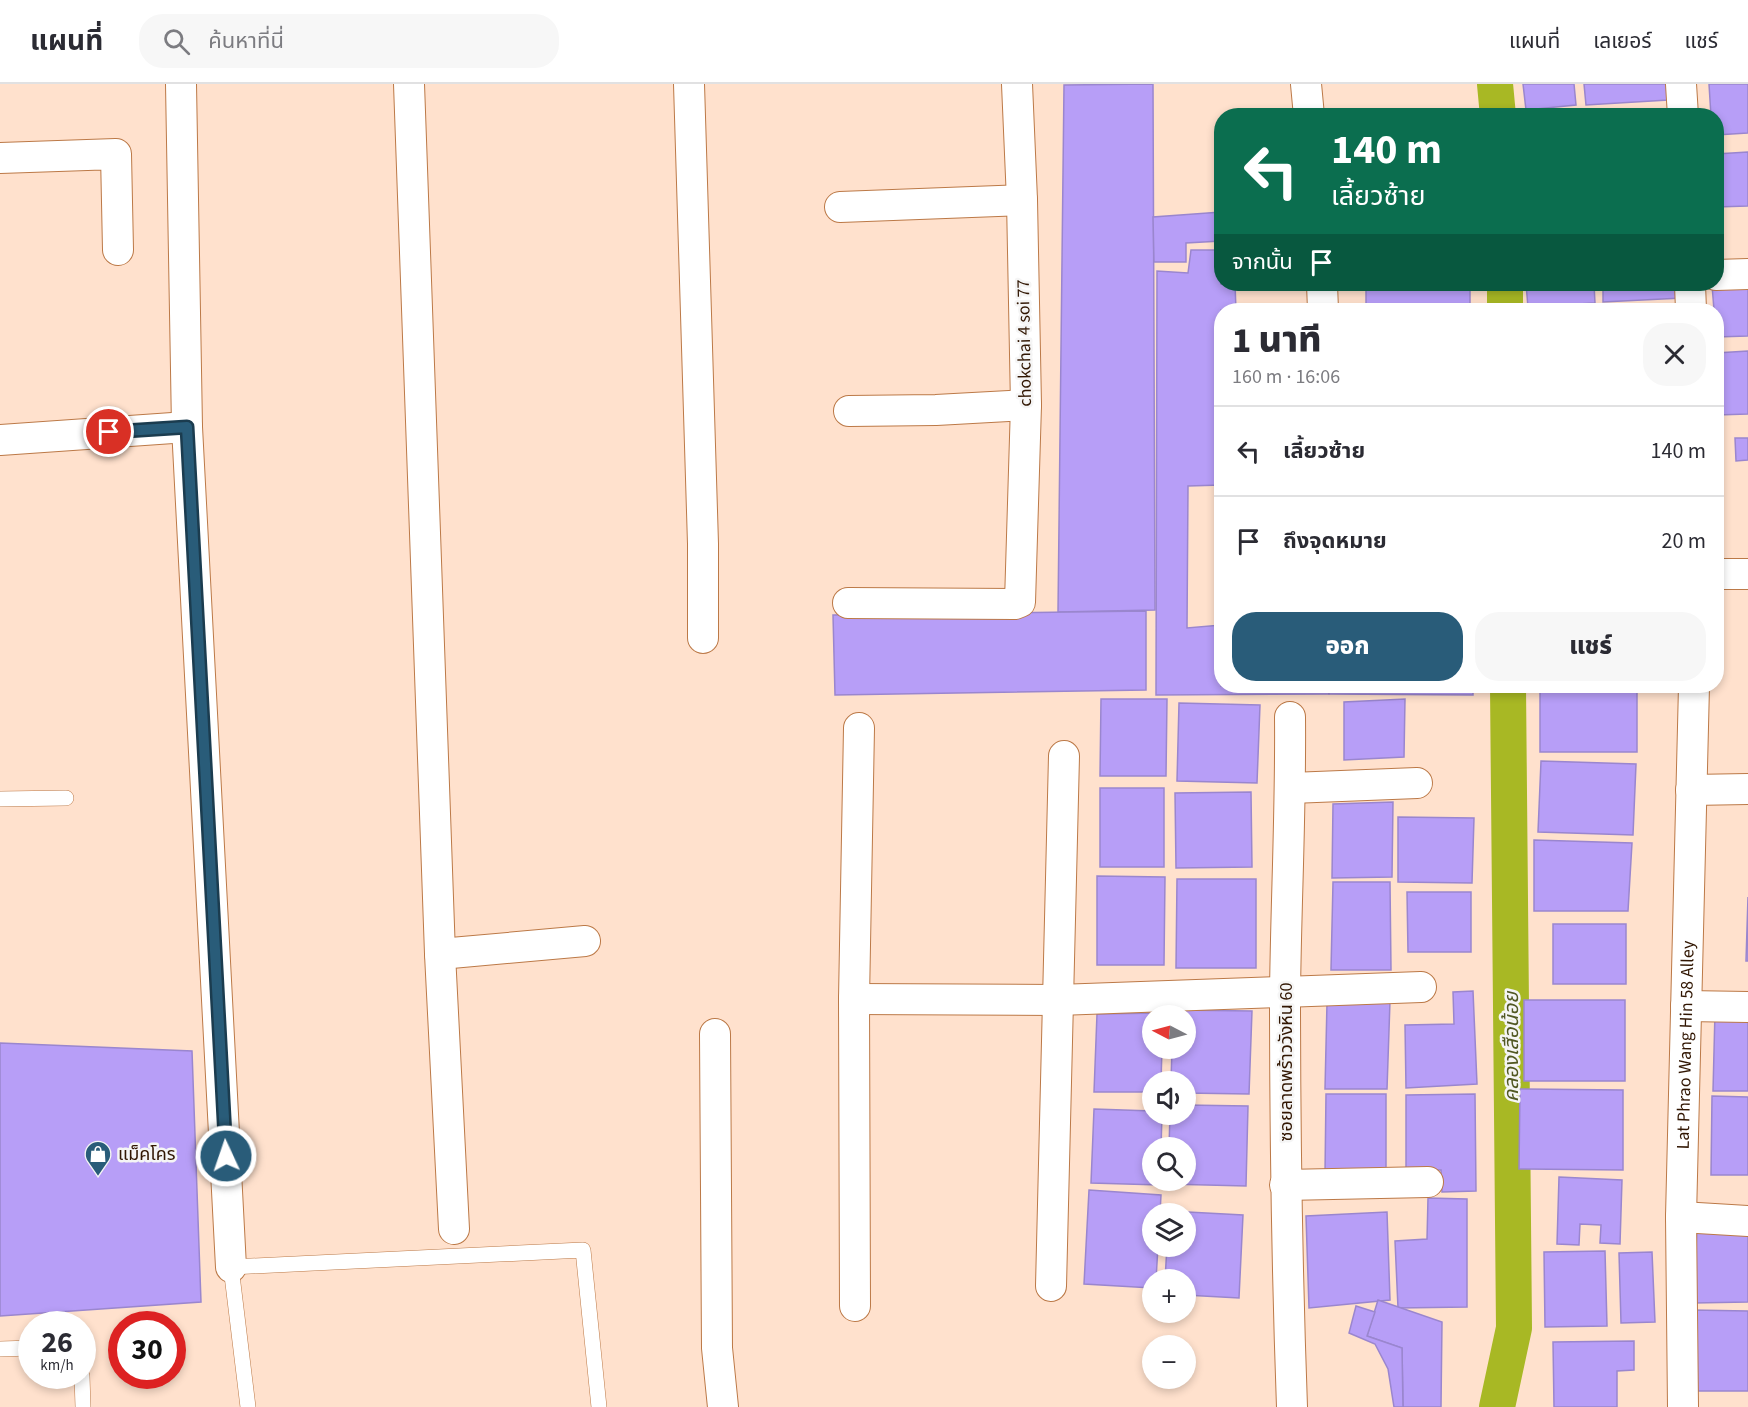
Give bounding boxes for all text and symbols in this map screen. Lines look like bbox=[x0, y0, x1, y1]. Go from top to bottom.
search box bbox=[139, 14, 559, 68]
text: แผนที่ bbox=[30, 21, 103, 61]
icon: search bbox=[160, 25, 193, 58]
text: ค้นหาที่นี่ bbox=[208, 25, 284, 57]
text: แผนที่ bbox=[1509, 26, 1560, 56]
text: เลเยอร์ bbox=[1593, 26, 1652, 56]
text: แชร์ bbox=[1685, 26, 1718, 56]
text: 140 m bbox=[1331, 120, 1442, 180]
icon: left bbox=[1232, 132, 1310, 210]
text: เลี้ยวซ้าย bbox=[1331, 177, 1425, 216]
text: จากนั้น bbox=[1232, 246, 1293, 278]
icon: arrive bbox=[1305, 246, 1338, 279]
street label: chokchai 4 soi 77 bbox=[1011, 279, 1038, 407]
text: 1 นาที bbox=[1232, 315, 1322, 366]
button: close bbox=[1643, 323, 1706, 386]
text: 160 m · 16:06 bbox=[1232, 363, 1340, 391]
pin bbox=[83, 406, 134, 457]
icon: arrive bbox=[92, 415, 125, 448]
icon: left bbox=[1232, 435, 1265, 468]
text: เลี้ยวซ้าย bbox=[1283, 435, 1365, 467]
text: 140 m bbox=[1651, 435, 1706, 467]
icon: arrive bbox=[1232, 525, 1265, 558]
text: ถึงจุดหมาย bbox=[1283, 525, 1387, 557]
text: 20 m bbox=[1661, 525, 1706, 557]
button: ออก bbox=[1232, 612, 1463, 681]
button: แชร์ bbox=[1475, 612, 1706, 681]
street label: Lat Phrao Wang Hin 58 Alley bbox=[1671, 940, 1701, 1150]
street label: ซอยลาดพร้าววังหิน 60 bbox=[1274, 983, 1299, 1141]
water label: คลองเสือน้อย bbox=[1498, 990, 1526, 1102]
north arrow bbox=[1142, 1005, 1196, 1059]
map controls bbox=[1142, 1005, 1196, 1389]
button: sound bbox=[1142, 1071, 1196, 1125]
position arrow bbox=[194, 1124, 258, 1188]
button: search bbox=[1142, 1137, 1196, 1191]
shop icon: แม็คโคร bbox=[83, 1139, 113, 1177]
place label: แม็คโคร bbox=[118, 1142, 176, 1167]
button: layers bbox=[1142, 1203, 1196, 1257]
button: + bbox=[1142, 1269, 1196, 1323]
speed limit sign: 30 bbox=[108, 1311, 186, 1389]
text: 26 bbox=[41, 1321, 73, 1364]
button: − bbox=[1142, 1335, 1196, 1389]
text: km/h bbox=[40, 1355, 74, 1376]

